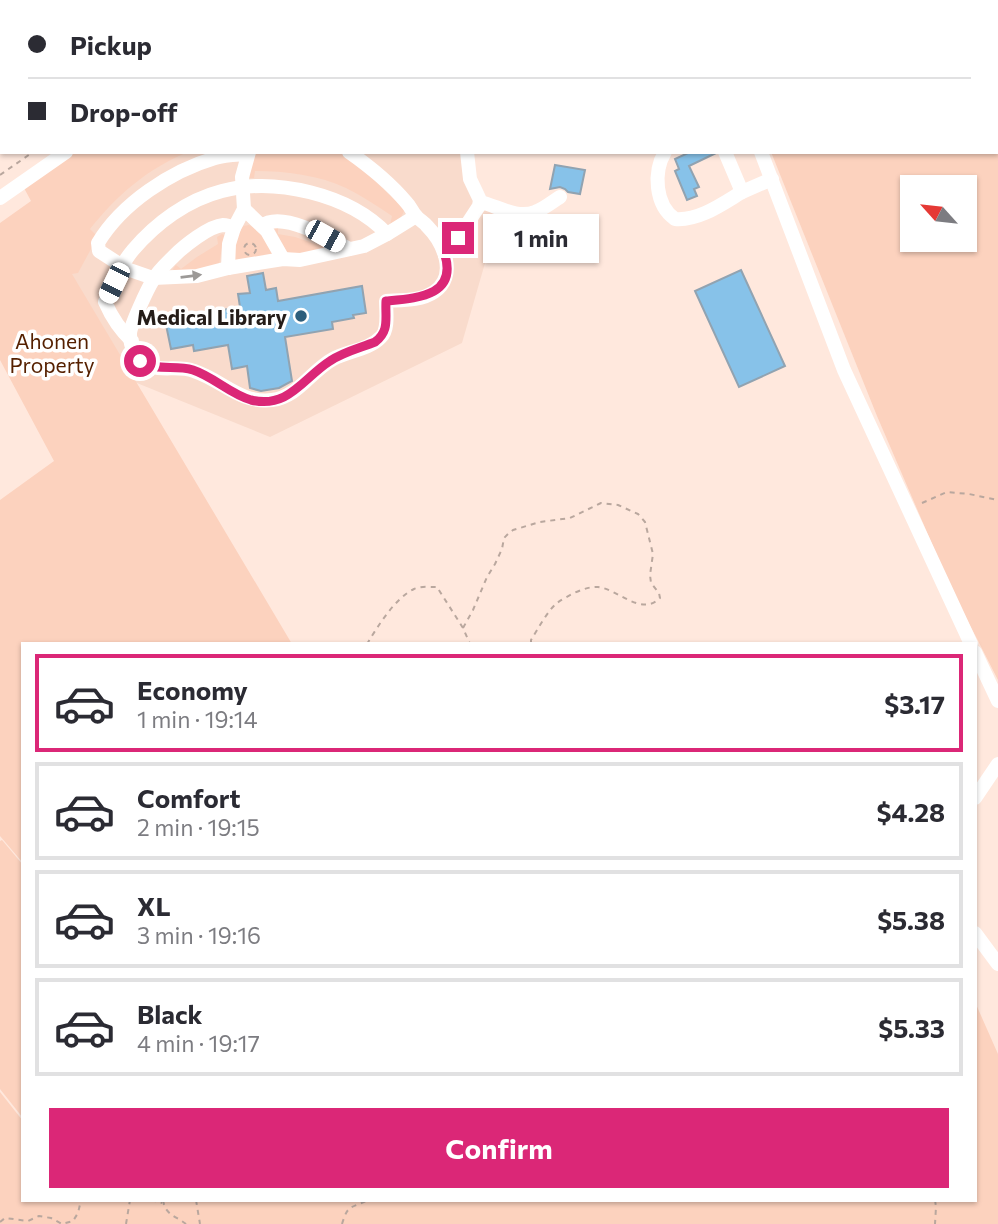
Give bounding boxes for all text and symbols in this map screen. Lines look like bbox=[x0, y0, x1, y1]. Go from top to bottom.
text: Pickup bbox=[70, 29, 152, 60]
text: Drop-off bbox=[70, 96, 177, 127]
north arrow bbox=[900, 175, 976, 252]
map controls bbox=[900, 175, 977, 252]
callout: 1 min bbox=[482, 214, 598, 262]
car bbox=[302, 217, 349, 255]
route end bbox=[442, 222, 474, 254]
text: 1 min bbox=[514, 224, 568, 252]
car bbox=[96, 260, 133, 306]
one-way arrow bbox=[180, 271, 202, 282]
place label: Medical Library bbox=[137, 304, 287, 329]
marker: Medical Library bbox=[293, 308, 309, 324]
park label: Ahonen Property bbox=[9, 328, 95, 377]
route start bbox=[124, 345, 156, 377]
icon: car bbox=[53, 672, 116, 735]
text: Economy bbox=[137, 674, 248, 705]
text: $3.17 bbox=[884, 688, 945, 719]
text: 1 min · 19:14 bbox=[137, 705, 257, 733]
icon: car bbox=[53, 780, 116, 843]
text: Comfort bbox=[137, 782, 240, 813]
text: $4.28 bbox=[877, 796, 945, 827]
text: 2 min · 19:15 bbox=[137, 813, 260, 841]
icon: car bbox=[53, 888, 116, 951]
text: XL bbox=[137, 890, 171, 921]
text: $5.38 bbox=[877, 904, 945, 935]
text: 3 min · 19:16 bbox=[137, 921, 261, 949]
icon: car bbox=[53, 996, 116, 1059]
text: Black bbox=[137, 998, 203, 1029]
text: $5.33 bbox=[878, 1012, 945, 1043]
text: 4 min · 19:17 bbox=[137, 1029, 260, 1057]
button: Confirm bbox=[49, 1108, 949, 1188]

